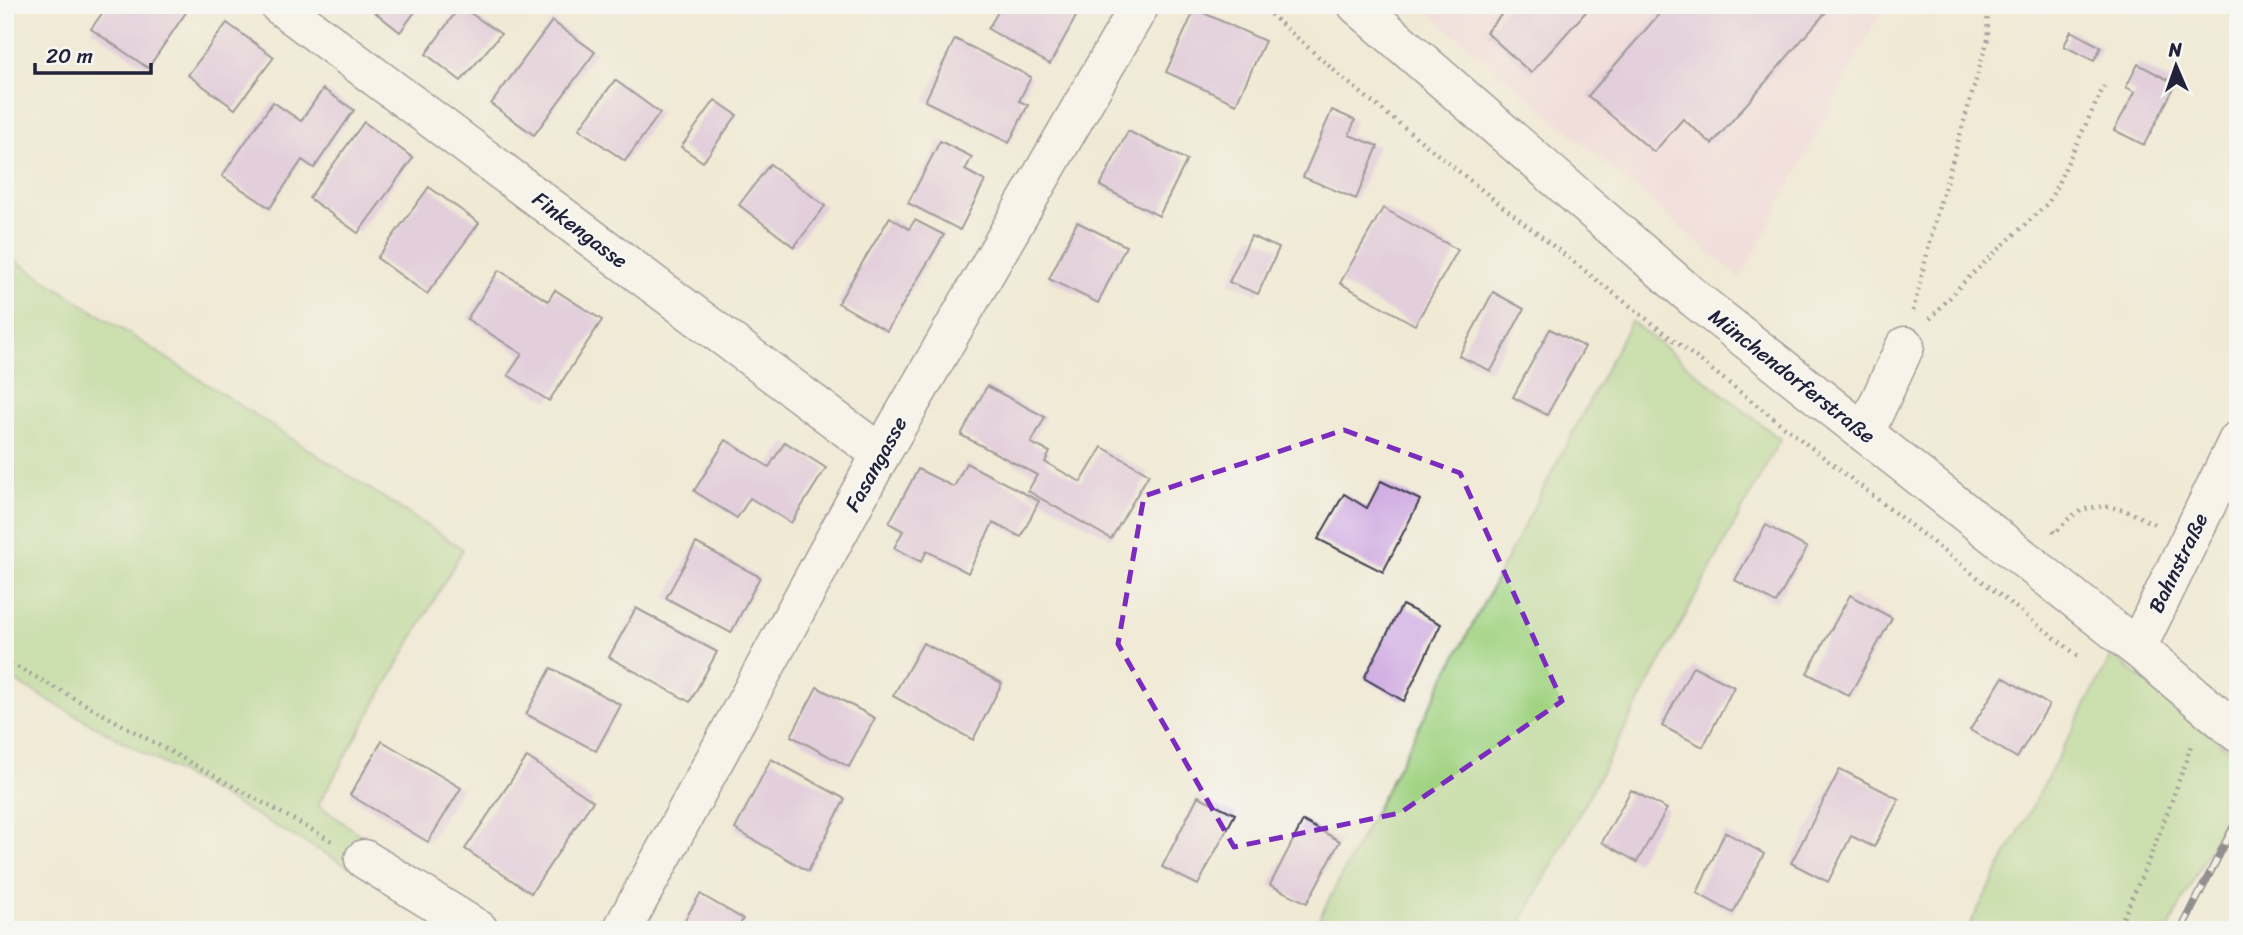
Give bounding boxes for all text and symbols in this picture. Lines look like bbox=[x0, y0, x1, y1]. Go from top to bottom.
scale bar bbox=[35, 32, 150, 76]
north arrow bbox=[2142, 32, 2212, 102]
text: N bbox=[2167, 33, 2183, 66]
text: 20 m bbox=[46, 37, 93, 75]
street label: Finkengasse bbox=[524, 181, 636, 279]
street label: Münchendorferstraße bbox=[1700, 298, 1884, 454]
street label: Fasangasse bbox=[834, 409, 918, 519]
street label: Bahnstraße bbox=[2137, 506, 2219, 620]

